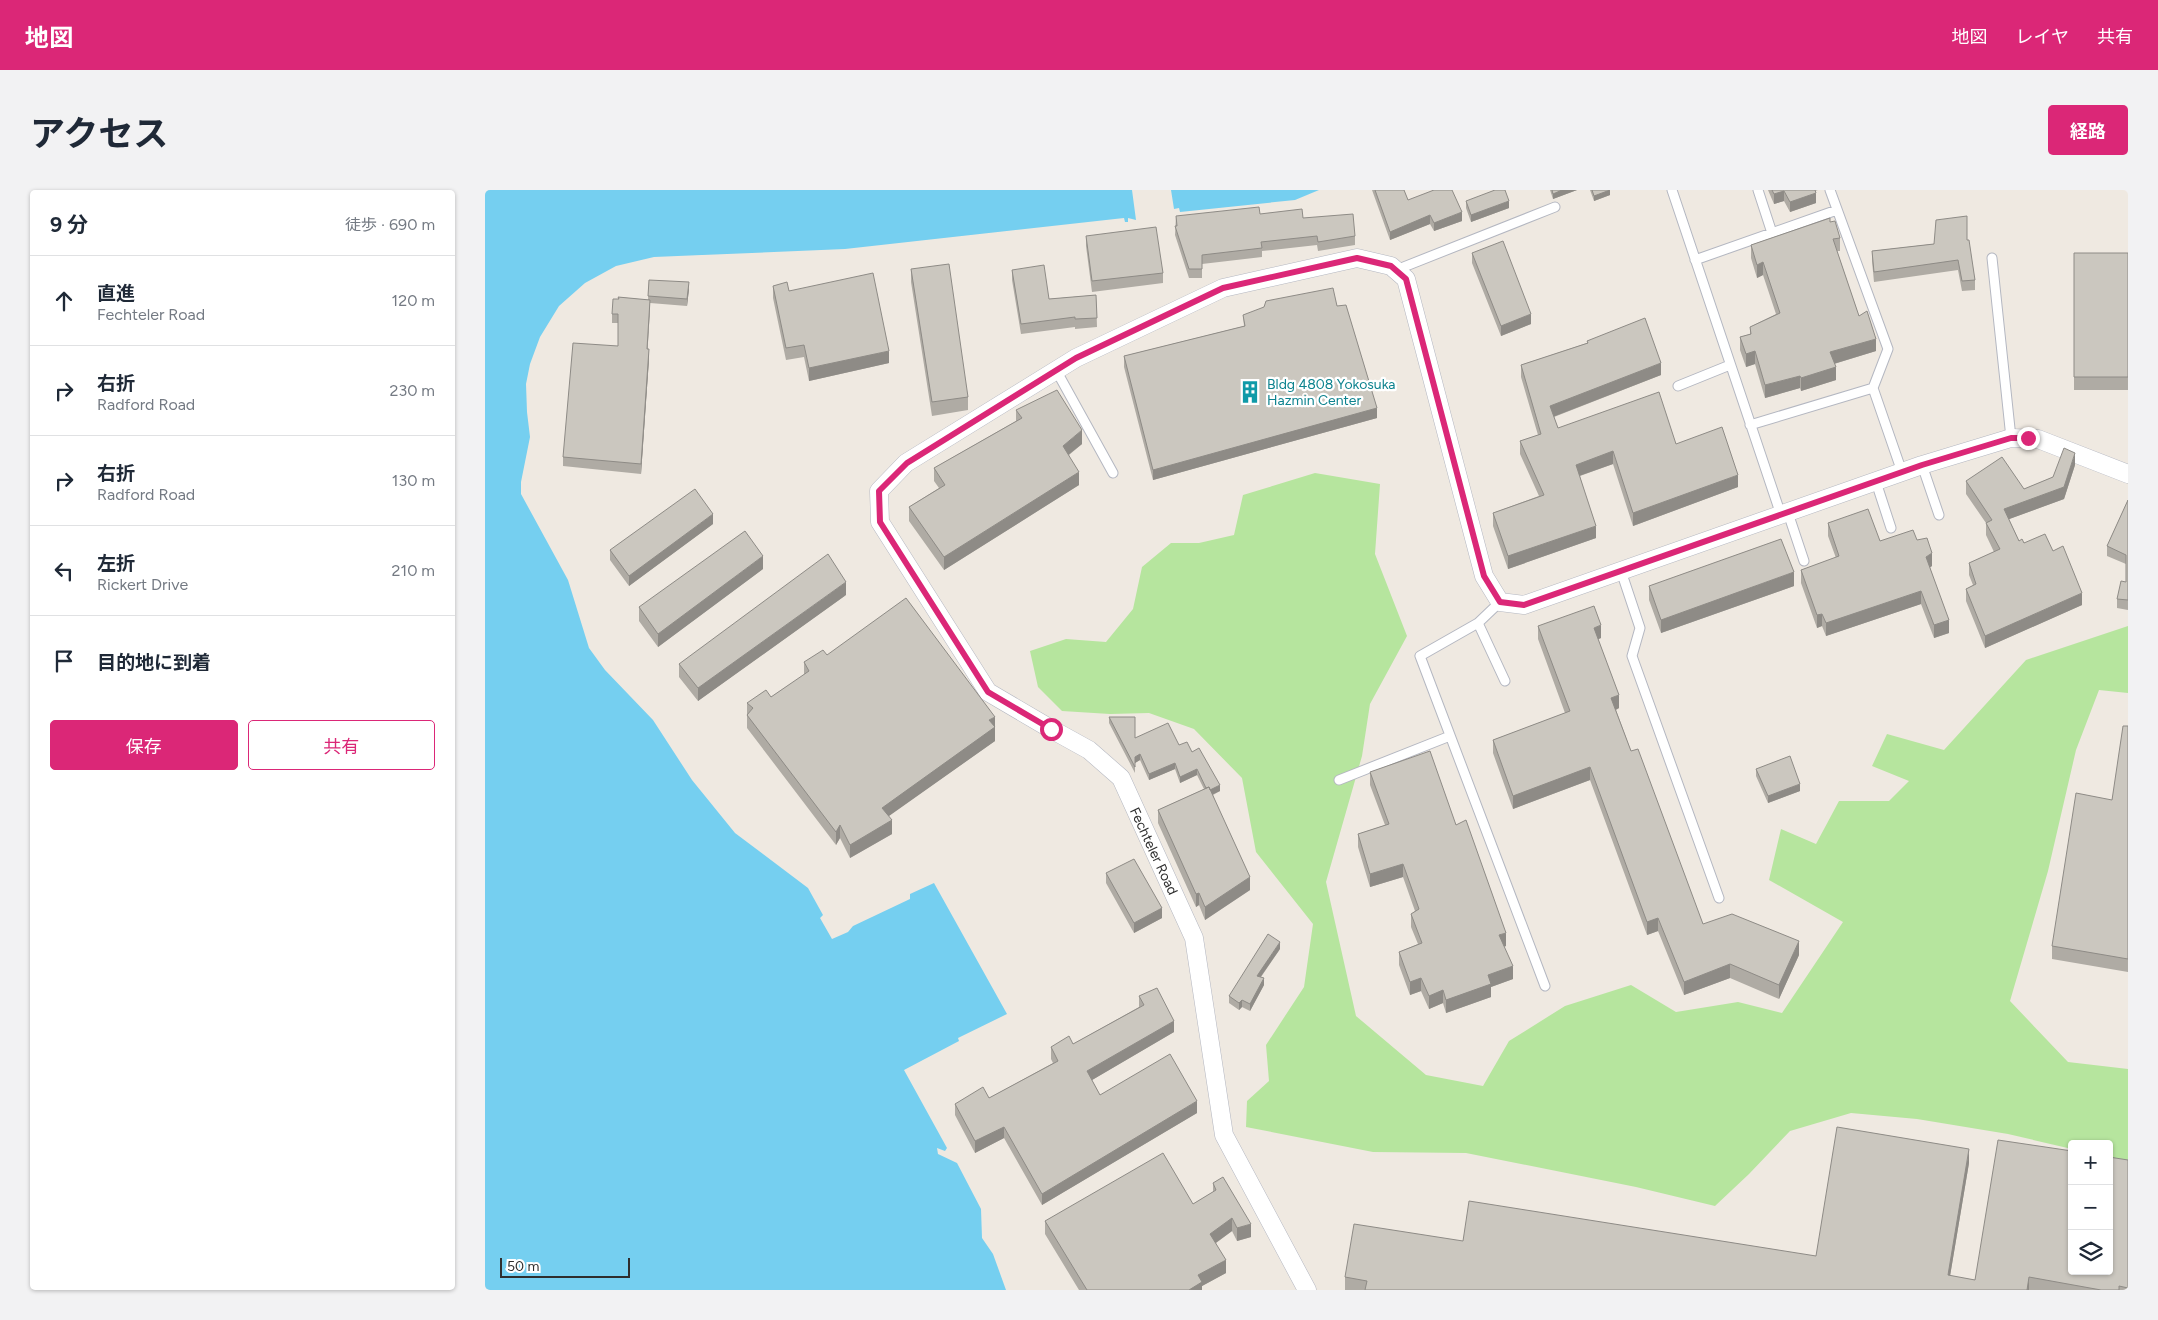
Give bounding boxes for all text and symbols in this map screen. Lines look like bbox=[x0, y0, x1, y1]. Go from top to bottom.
text: 地図 bbox=[25, 23, 73, 52]
text: 地図 bbox=[1952, 26, 1988, 48]
text: レイヤ bbox=[2016, 26, 2069, 48]
text: 共有 bbox=[2097, 26, 2133, 48]
button: 経路 bbox=[2048, 105, 2128, 155]
text: アクセス bbox=[30, 113, 168, 155]
text: 9 分 bbox=[50, 212, 88, 237]
text: 徒歩 · 690 m bbox=[345, 215, 435, 234]
text: 直進 bbox=[97, 282, 135, 305]
icon: ahead bbox=[50, 287, 78, 315]
text: 120 m bbox=[392, 291, 435, 310]
text: Fechteler Road bbox=[97, 305, 205, 324]
text: 右折 bbox=[97, 372, 135, 395]
place label: Bldg 4808 Yokosuka Hazmin Center bbox=[1267, 376, 1395, 409]
icon: right bbox=[50, 377, 78, 405]
building icon: Bldg 4808 Yokosuka Hazmin Center bbox=[1237, 379, 1263, 405]
text: 230 m bbox=[390, 381, 435, 400]
text: Radford Road bbox=[97, 395, 195, 414]
route end bbox=[2017, 427, 2040, 450]
text: 右折 bbox=[97, 462, 135, 485]
icon: right bbox=[50, 467, 78, 495]
text: 130 m bbox=[392, 471, 435, 490]
text: Radford Road bbox=[97, 485, 195, 504]
text: 左折 bbox=[97, 552, 135, 575]
icon: left bbox=[50, 557, 78, 585]
text: 210 m bbox=[392, 561, 435, 580]
text: Rickert Drive bbox=[97, 575, 188, 594]
icon: arrive bbox=[50, 647, 78, 675]
text: 目的地に到着 bbox=[97, 651, 211, 674]
route start bbox=[1040, 718, 1063, 741]
button: 保存 bbox=[50, 720, 238, 770]
button: 共有 bbox=[248, 720, 435, 770]
street label: Fechteler Road bbox=[1126, 805, 1181, 898]
map controls bbox=[2068, 1140, 2113, 1275]
button: + bbox=[2068, 1140, 2113, 1185]
button: − bbox=[2068, 1185, 2113, 1230]
button: layers bbox=[2068, 1230, 2113, 1275]
scale bar bbox=[500, 1255, 630, 1278]
text: 50 m bbox=[507, 1258, 539, 1275]

